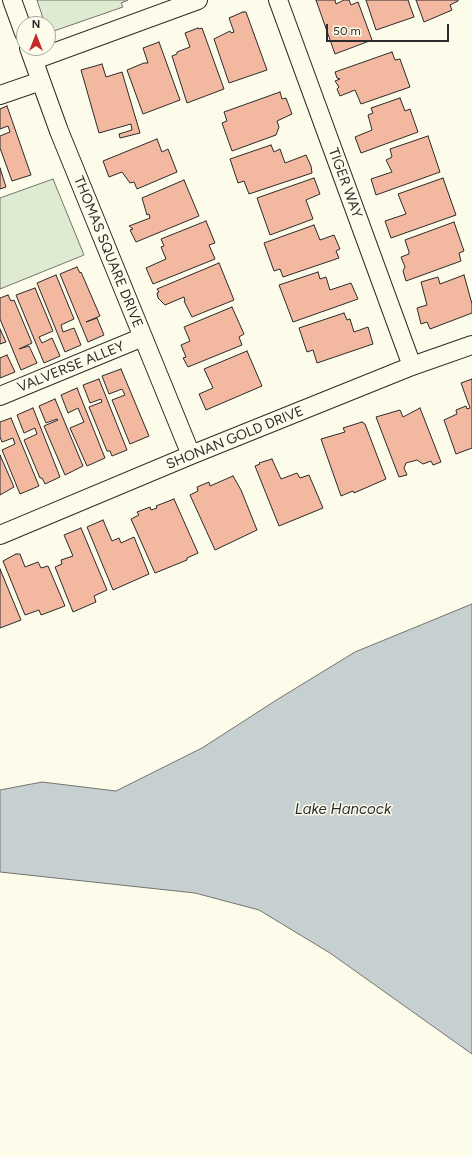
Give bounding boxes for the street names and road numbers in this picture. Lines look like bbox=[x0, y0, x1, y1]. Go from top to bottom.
street label: TIGER WAY bbox=[325, 146, 365, 220]
street label: THOMAS SQUARE DRIVE bbox=[70, 174, 146, 330]
street label: VALVERSE ALLEY bbox=[15, 338, 127, 396]
street label: SHONAN GOLD DRIVE bbox=[164, 403, 306, 473]

